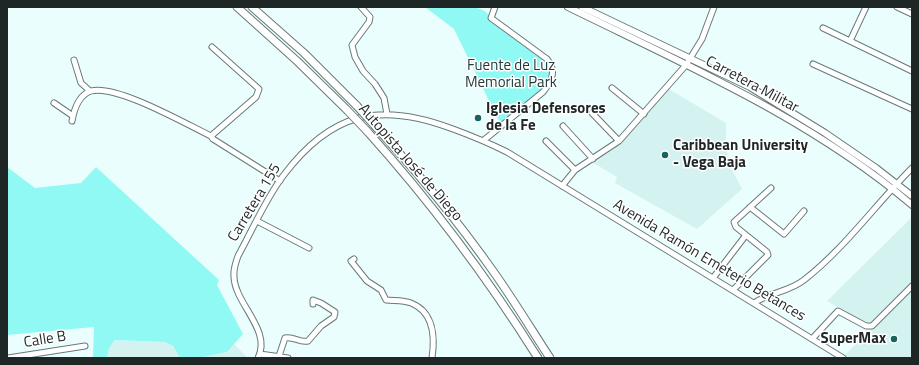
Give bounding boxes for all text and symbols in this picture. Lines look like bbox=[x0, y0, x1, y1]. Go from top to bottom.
street label: Carretera Militar bbox=[702, 53, 802, 117]
park label: Fuente de Luz Memorial Park bbox=[465, 57, 557, 92]
place label: Iglesia Defensores de la Fe bbox=[486, 100, 606, 135]
street label: Autopista José de Diego bbox=[354, 101, 466, 225]
marker: Iglesia Defensores de la Fe bbox=[473, 113, 483, 123]
place label: Caribbean University - Vega Baja bbox=[673, 137, 808, 172]
marker: Caribbean University - Vega Baja bbox=[660, 150, 670, 160]
street label: Carretera 155 bbox=[225, 161, 285, 245]
street label: Avenida Ramón Emeterio Betances bbox=[609, 196, 809, 326]
street label: Calle B bbox=[22, 328, 68, 352]
place label: SuperMax bbox=[821, 330, 886, 348]
marker: SuperMax bbox=[889, 334, 899, 344]

